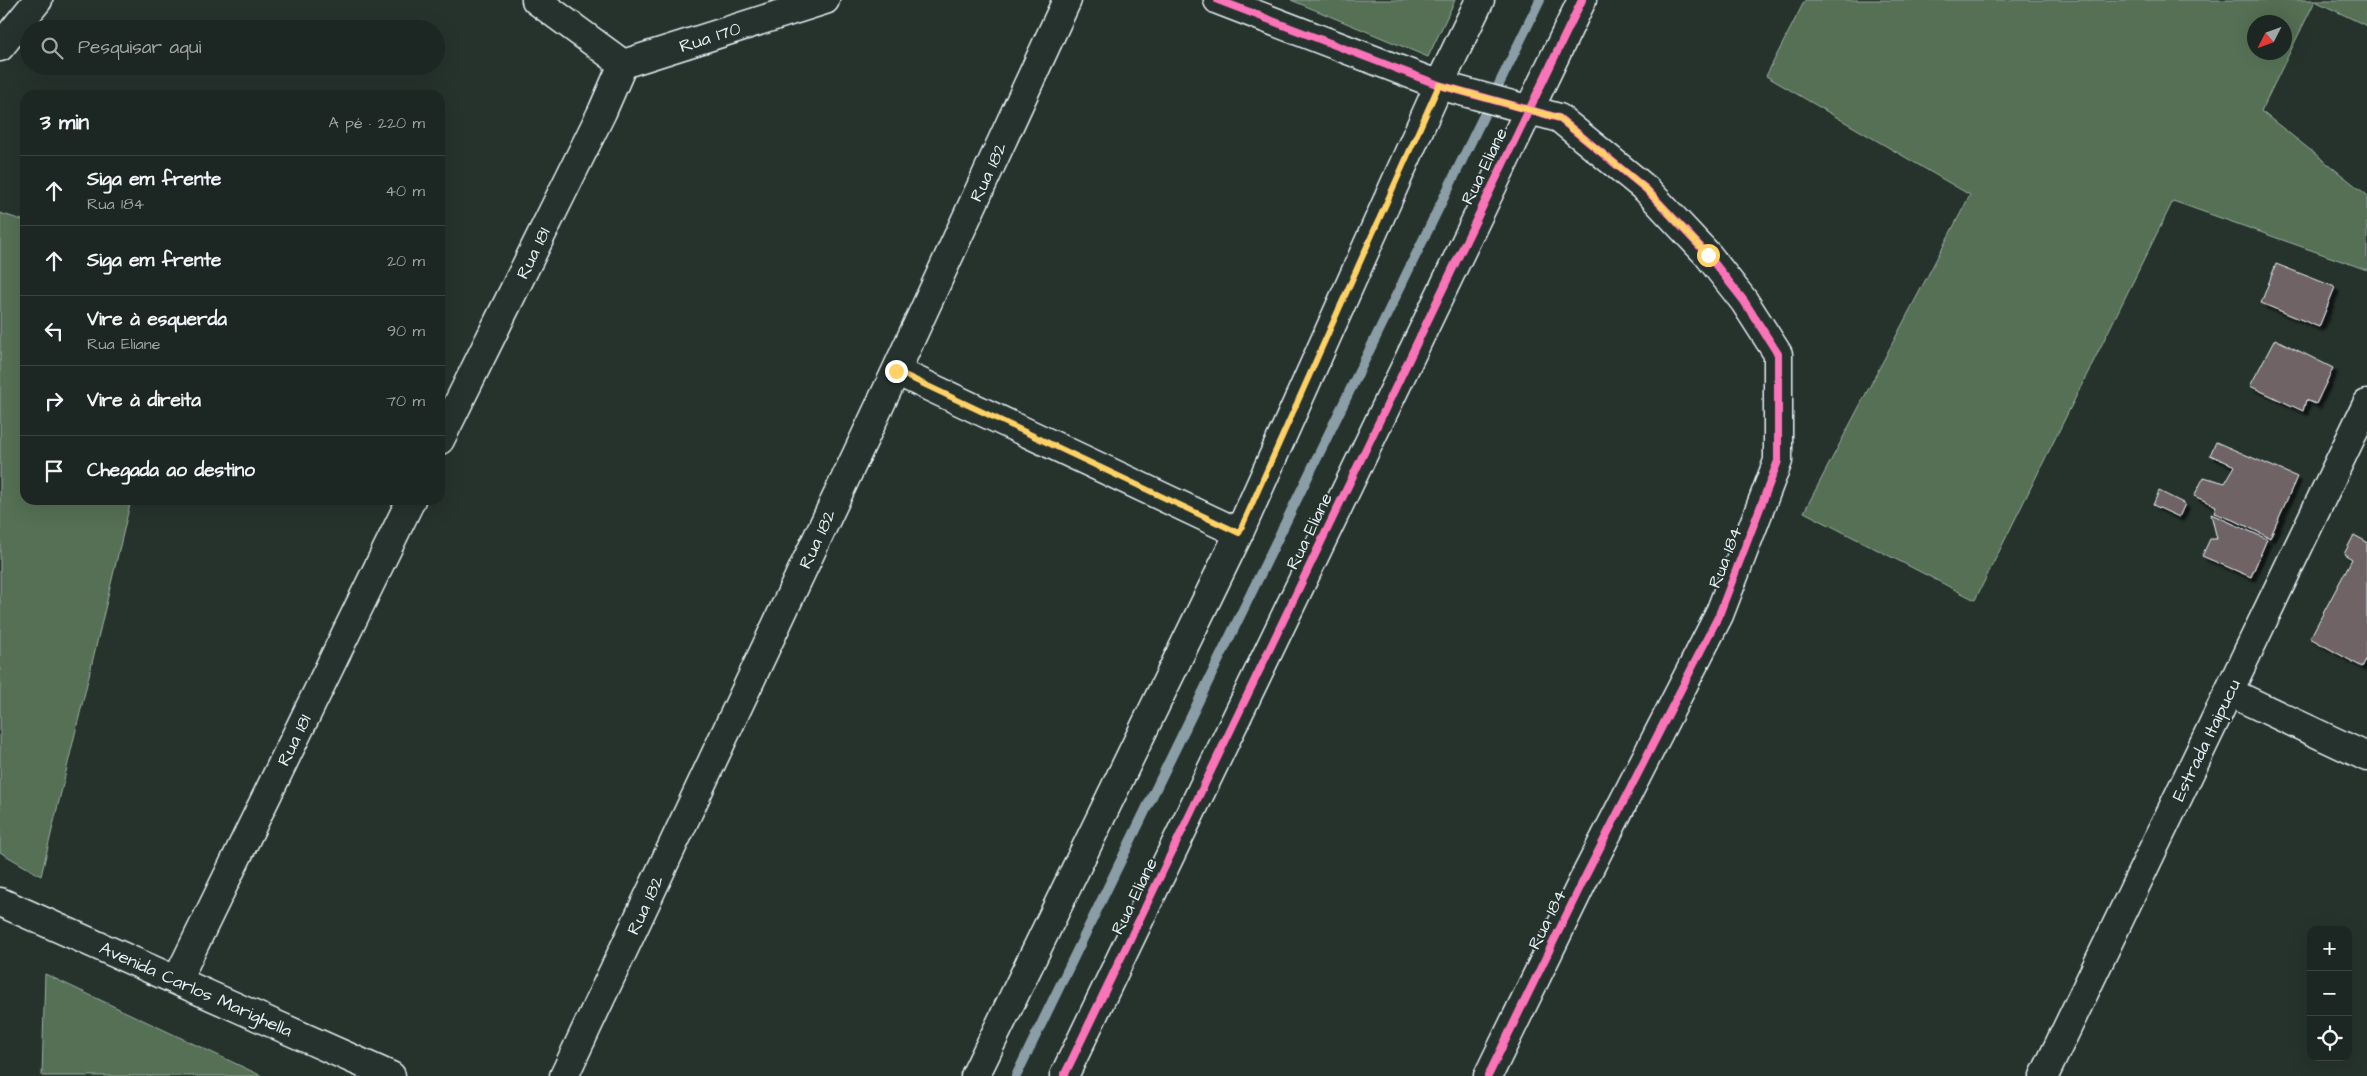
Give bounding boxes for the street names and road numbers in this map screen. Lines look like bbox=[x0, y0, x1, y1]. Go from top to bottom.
street label: Rua 170 bbox=[676, 16, 744, 59]
street label: Rua Eliane bbox=[1455, 123, 1514, 209]
street label: Rua 182 bbox=[964, 138, 1013, 206]
street label: Rua 181 bbox=[510, 223, 557, 283]
street label: Rua Eliane bbox=[1280, 488, 1339, 574]
street label: Rua 182 bbox=[793, 505, 842, 573]
street label: Rua 184 bbox=[1702, 523, 1749, 592]
street label: Estrada Itaipucu bbox=[2166, 675, 2247, 806]
street label: Rua 181 bbox=[271, 710, 318, 770]
street label: Rua Eliane bbox=[1105, 853, 1164, 939]
street label: Rua 182 bbox=[621, 871, 670, 939]
street label: Rua 184 bbox=[1522, 885, 1573, 954]
street label: Avenida Carlos Marighella bbox=[95, 936, 296, 1044]

